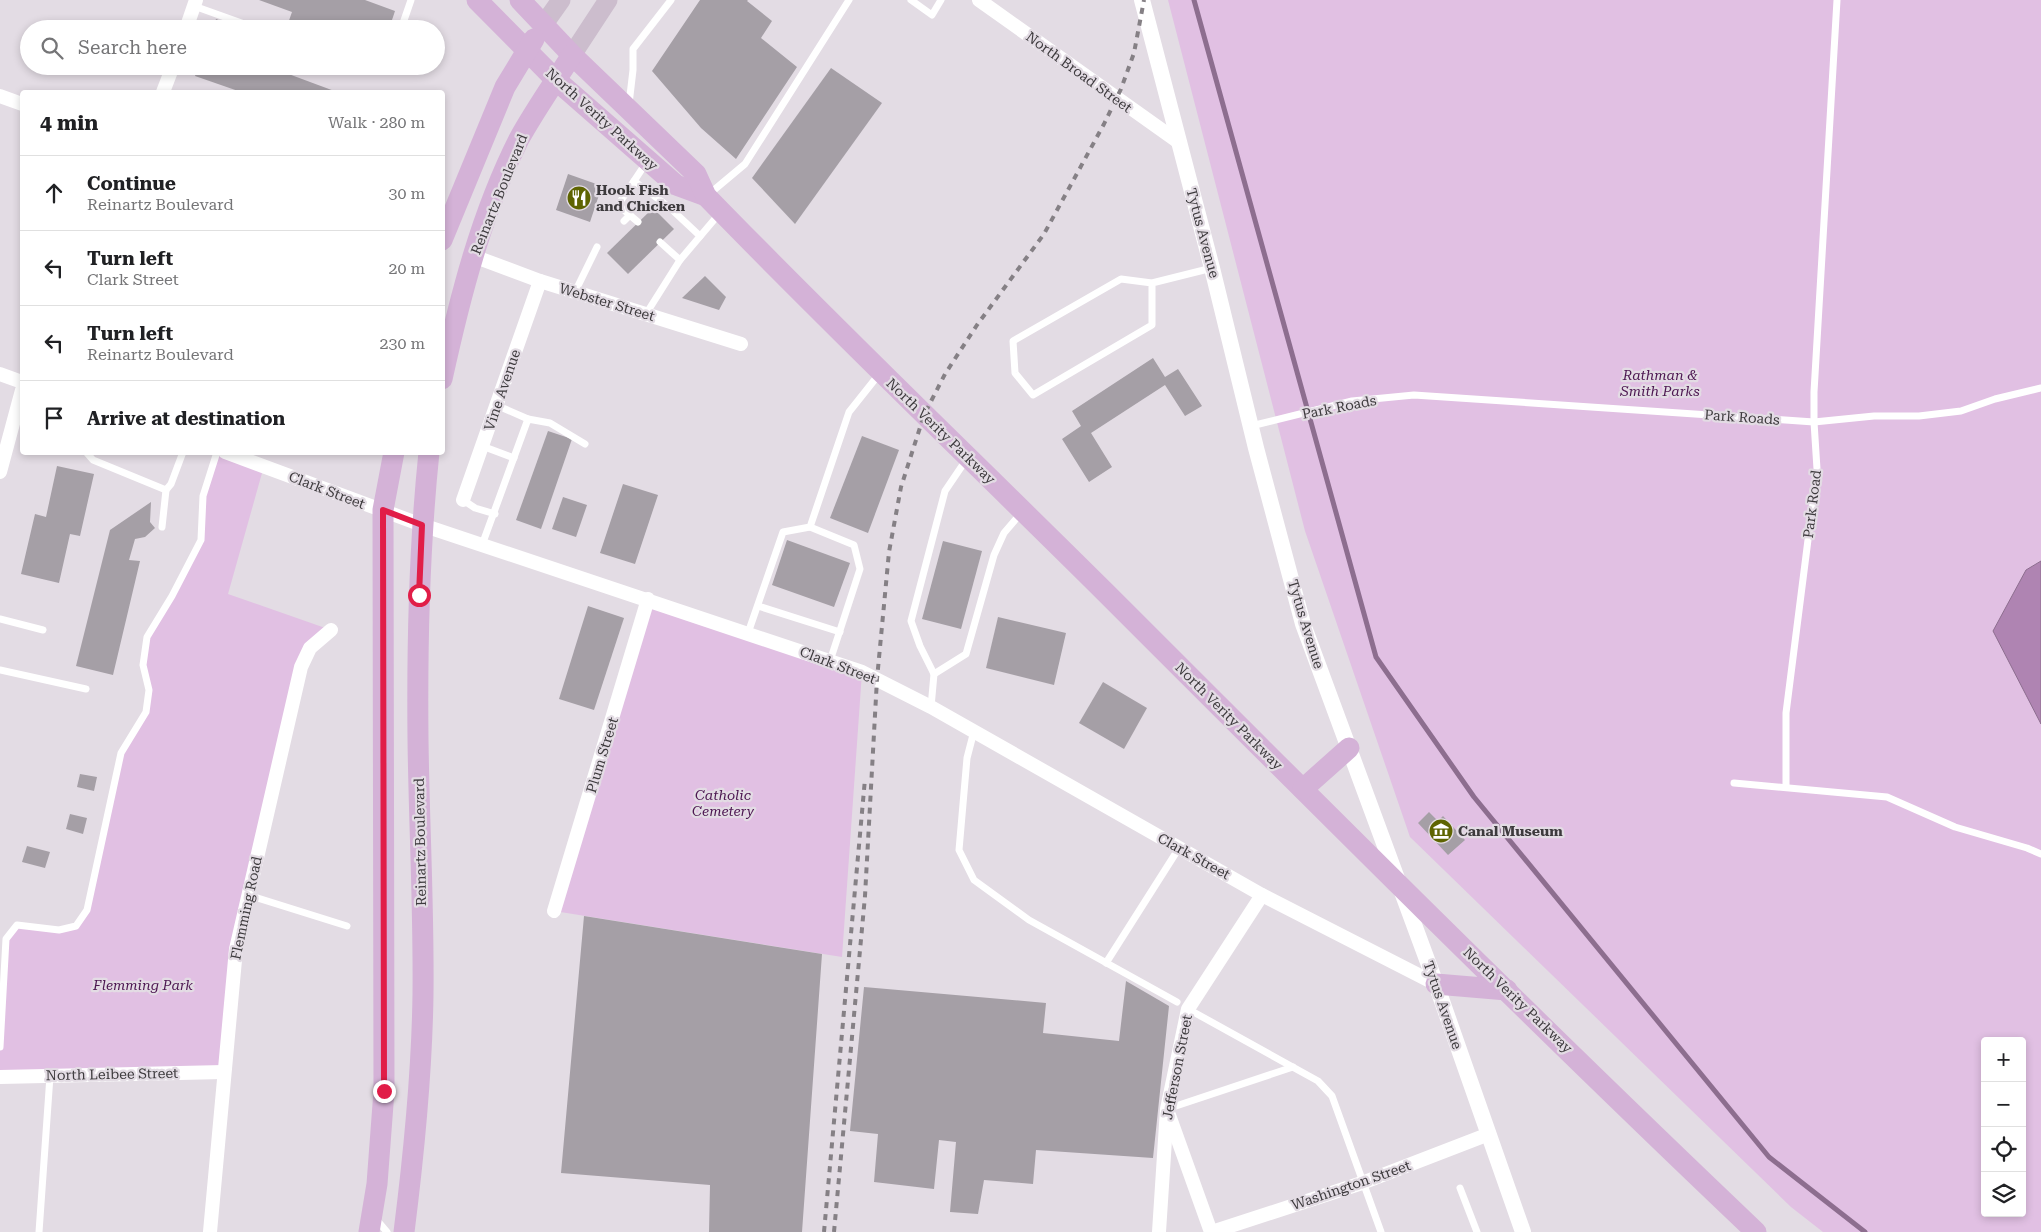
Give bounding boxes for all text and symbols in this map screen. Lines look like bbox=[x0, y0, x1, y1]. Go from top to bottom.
search box bbox=[20, 20, 445, 75]
street label: North Broad Street bbox=[1023, 28, 1135, 116]
icon: search bbox=[38, 34, 66, 62]
text: Search here bbox=[78, 36, 187, 59]
street label: North Verity Parkway bbox=[543, 65, 662, 174]
text: 4 min bbox=[40, 111, 98, 135]
text: Walk · 280 m bbox=[328, 113, 425, 132]
street label: Reinartz Boulevard bbox=[468, 131, 530, 257]
text: Continue bbox=[87, 172, 176, 195]
icon: ahead bbox=[40, 179, 68, 207]
place label: Hook Fish and Chicken bbox=[596, 182, 686, 214]
text: 30 m bbox=[388, 184, 425, 203]
restaurant icon: Hook Fish and Chicken bbox=[566, 185, 592, 211]
street label: Tytus Avenue bbox=[1183, 186, 1223, 280]
text: Reinartz Boulevard bbox=[87, 195, 234, 214]
text: Turn left bbox=[87, 247, 173, 270]
icon: left bbox=[40, 254, 68, 282]
text: 20 m bbox=[388, 259, 425, 278]
text: Clark Street bbox=[87, 270, 179, 289]
street label: Webster Street bbox=[557, 280, 657, 324]
text: Turn left bbox=[87, 322, 173, 345]
icon: left bbox=[40, 329, 68, 357]
text: 230 m bbox=[379, 334, 425, 353]
text: Reinartz Boulevard bbox=[87, 345, 234, 364]
street label: Vine Avenue bbox=[481, 347, 523, 433]
park label: Rathman & Smith Parks bbox=[1619, 367, 1700, 399]
street label: North Verity Parkway bbox=[883, 375, 999, 488]
street label: Park Roads bbox=[1300, 392, 1378, 422]
icon: arrive bbox=[40, 404, 68, 432]
street label: Park Roads bbox=[1704, 406, 1781, 428]
text: Arrive at destination bbox=[87, 407, 285, 430]
street label: Clark Street bbox=[287, 468, 367, 512]
street label: Park Road bbox=[1800, 469, 1824, 539]
street label: Tytus Avenue bbox=[1285, 577, 1327, 671]
route start bbox=[408, 584, 431, 607]
street label: Clark Street bbox=[798, 643, 878, 687]
street label: North Verity Parkway bbox=[1172, 659, 1286, 773]
street label: Plum Street bbox=[583, 715, 621, 795]
street label: Reinartz Boulevard bbox=[411, 778, 429, 906]
park label: Catholic Cemetery bbox=[692, 787, 755, 819]
museum icon: Canal Museum bbox=[1428, 818, 1454, 844]
place label: Canal Museum bbox=[1458, 823, 1563, 839]
street label: Clark Street bbox=[1155, 830, 1233, 882]
street label: Flemming Road bbox=[227, 855, 265, 961]
street label: North Verity Parkway bbox=[1460, 944, 1576, 1057]
street label: Tytus Avenue bbox=[1420, 959, 1466, 1052]
park label: Flemming Park bbox=[92, 977, 193, 993]
street label: Jefferson Street bbox=[1159, 1013, 1195, 1121]
map controls bbox=[1981, 1037, 2026, 1217]
button: + bbox=[1981, 1037, 2026, 1082]
street label: North Leibee Street bbox=[46, 1065, 178, 1083]
route end bbox=[373, 1080, 396, 1103]
button: − bbox=[1981, 1082, 2026, 1127]
button: locate bbox=[1981, 1127, 2026, 1172]
street label: Washington Street bbox=[1289, 1157, 1413, 1213]
button: layers bbox=[1981, 1172, 2026, 1217]

